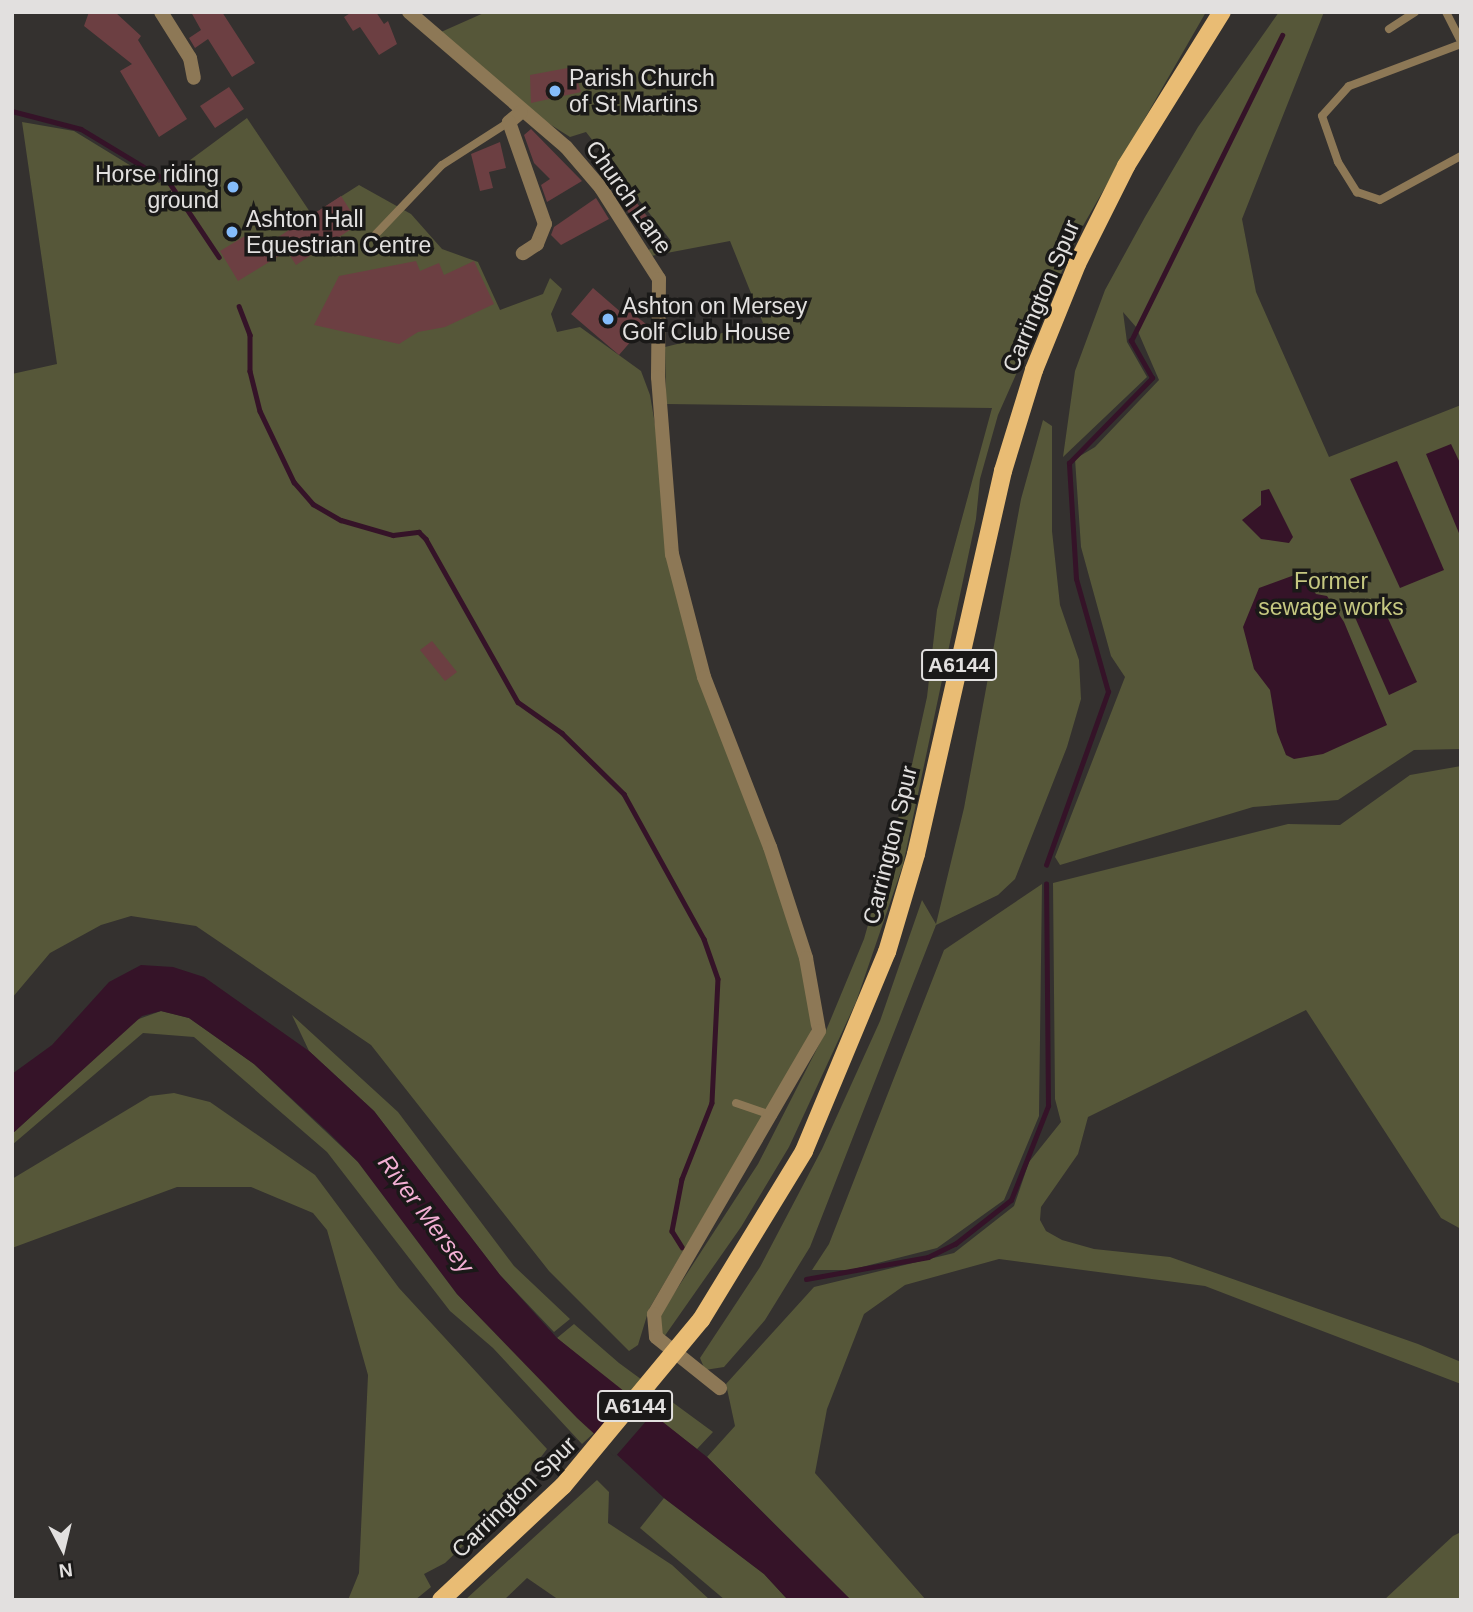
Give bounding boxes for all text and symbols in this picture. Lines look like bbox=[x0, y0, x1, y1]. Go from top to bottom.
place label: Parish Church of St Martins bbox=[569, 64, 715, 118]
marker: Parish Church of St Martins bbox=[547, 83, 563, 99]
street label: Church Lane bbox=[580, 135, 678, 259]
place label: Horse riding ground bbox=[95, 160, 219, 214]
marker: Horse riding ground bbox=[225, 179, 241, 195]
place label: Ashton Hall Equestrian Centre bbox=[246, 205, 431, 259]
street label: Carrington Spur bbox=[997, 216, 1085, 376]
marker: Ashton Hall Equestrian Centre bbox=[224, 224, 240, 240]
place label: Ashton on Mersey Golf Club House bbox=[622, 292, 807, 346]
marker: Ashton on Mersey Golf Club House bbox=[600, 311, 616, 327]
park label: Former sewage works bbox=[1258, 567, 1404, 621]
road number: A6144 bbox=[920, 648, 998, 682]
street label: Carrington Spur bbox=[857, 763, 923, 927]
water label: River Mersey bbox=[372, 1149, 480, 1279]
road number: A6144 bbox=[596, 1388, 674, 1424]
street label: Carrington Spur bbox=[446, 1431, 582, 1563]
north arrow bbox=[28, 1514, 98, 1584]
text: N bbox=[58, 1559, 74, 1582]

